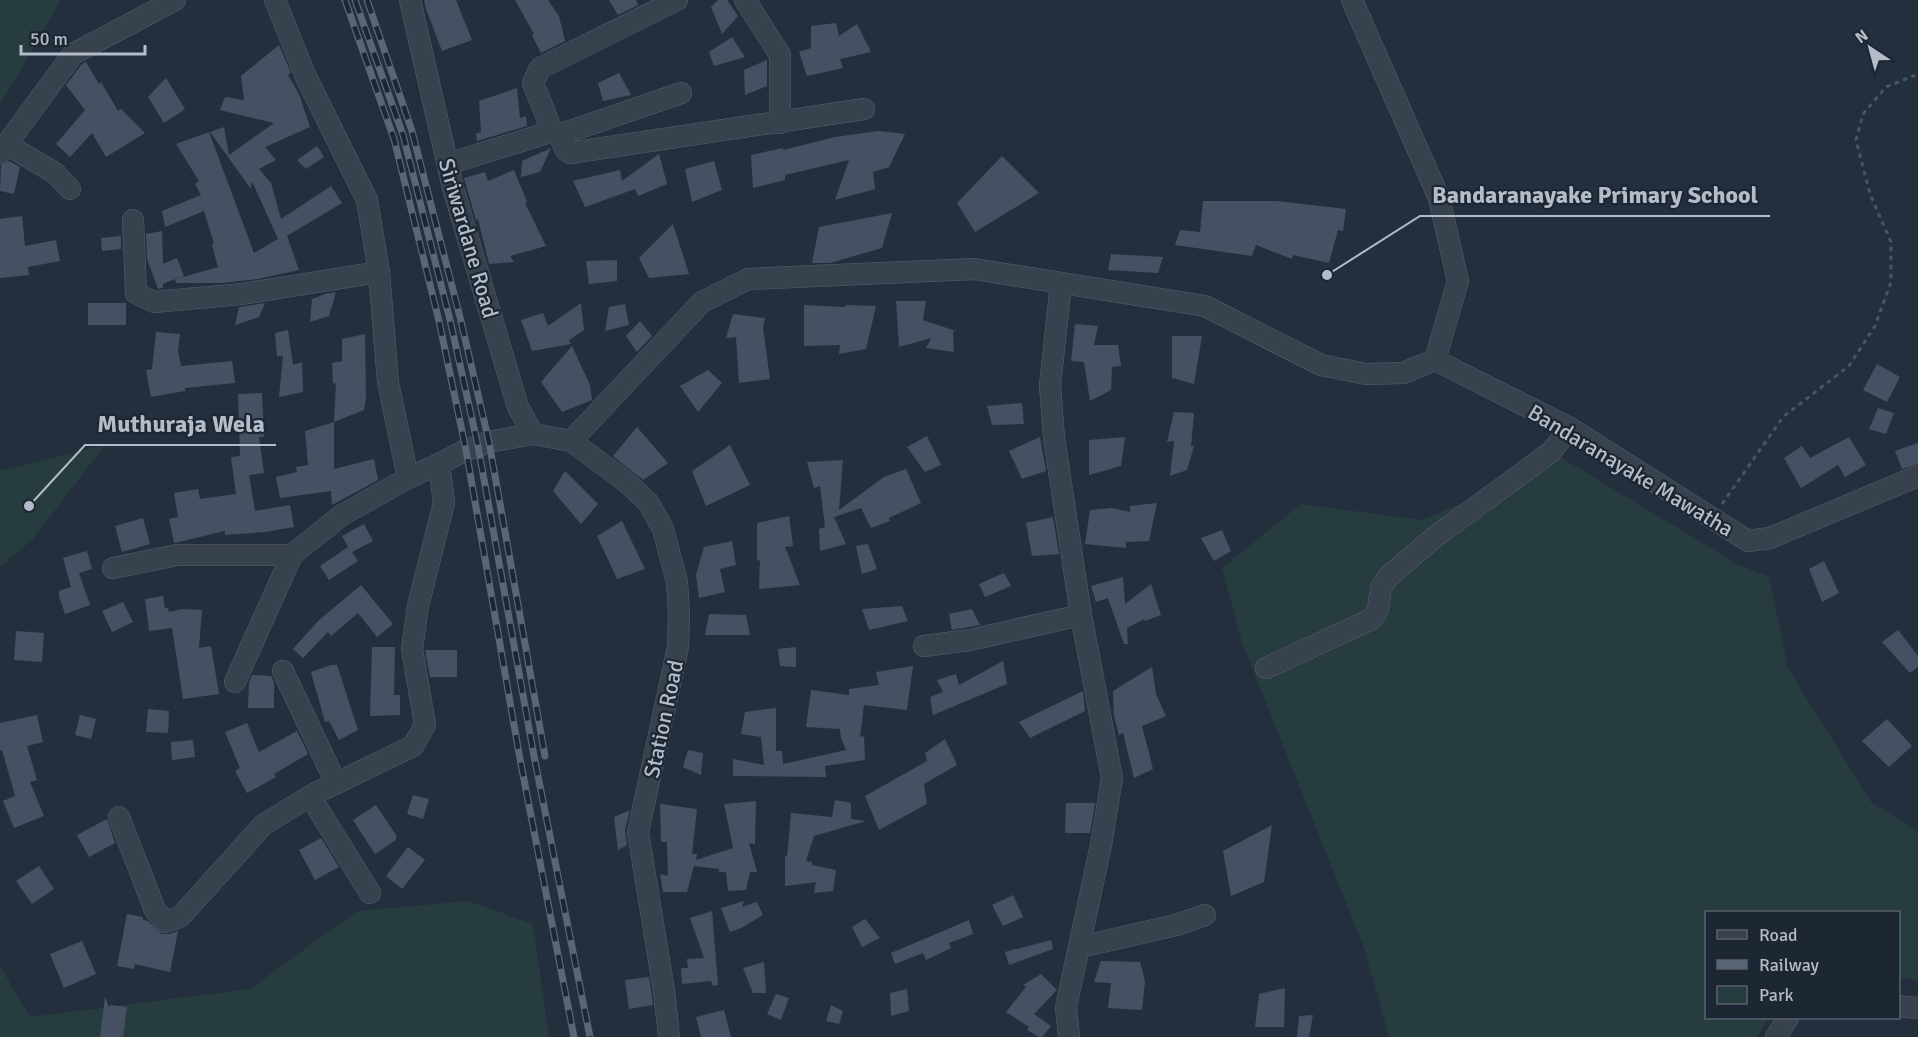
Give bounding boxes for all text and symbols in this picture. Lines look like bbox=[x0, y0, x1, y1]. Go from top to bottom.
scale bar bbox=[21, 18, 146, 56]
north arrow bbox=[1840, 18, 1900, 78]
text: N bbox=[1851, 25, 1872, 48]
text: 50 m bbox=[30, 28, 68, 50]
street label: Siriwardane Road bbox=[433, 155, 504, 321]
callout: Bandaranayake Primary School bbox=[1420, 174, 1770, 216]
text: Bandaranayake Primary School bbox=[1432, 180, 1759, 210]
street label: Bandaranayake Mawatha bbox=[1523, 398, 1738, 543]
callout: Muthuraja Wela bbox=[85, 403, 276, 445]
text: Muthuraja Wela bbox=[97, 409, 265, 439]
street label: Station Road bbox=[638, 658, 689, 781]
legend bbox=[1705, 911, 1900, 1019]
text: Road bbox=[1759, 924, 1798, 946]
text: Railway bbox=[1759, 954, 1820, 976]
text: Park bbox=[1759, 984, 1794, 1006]

